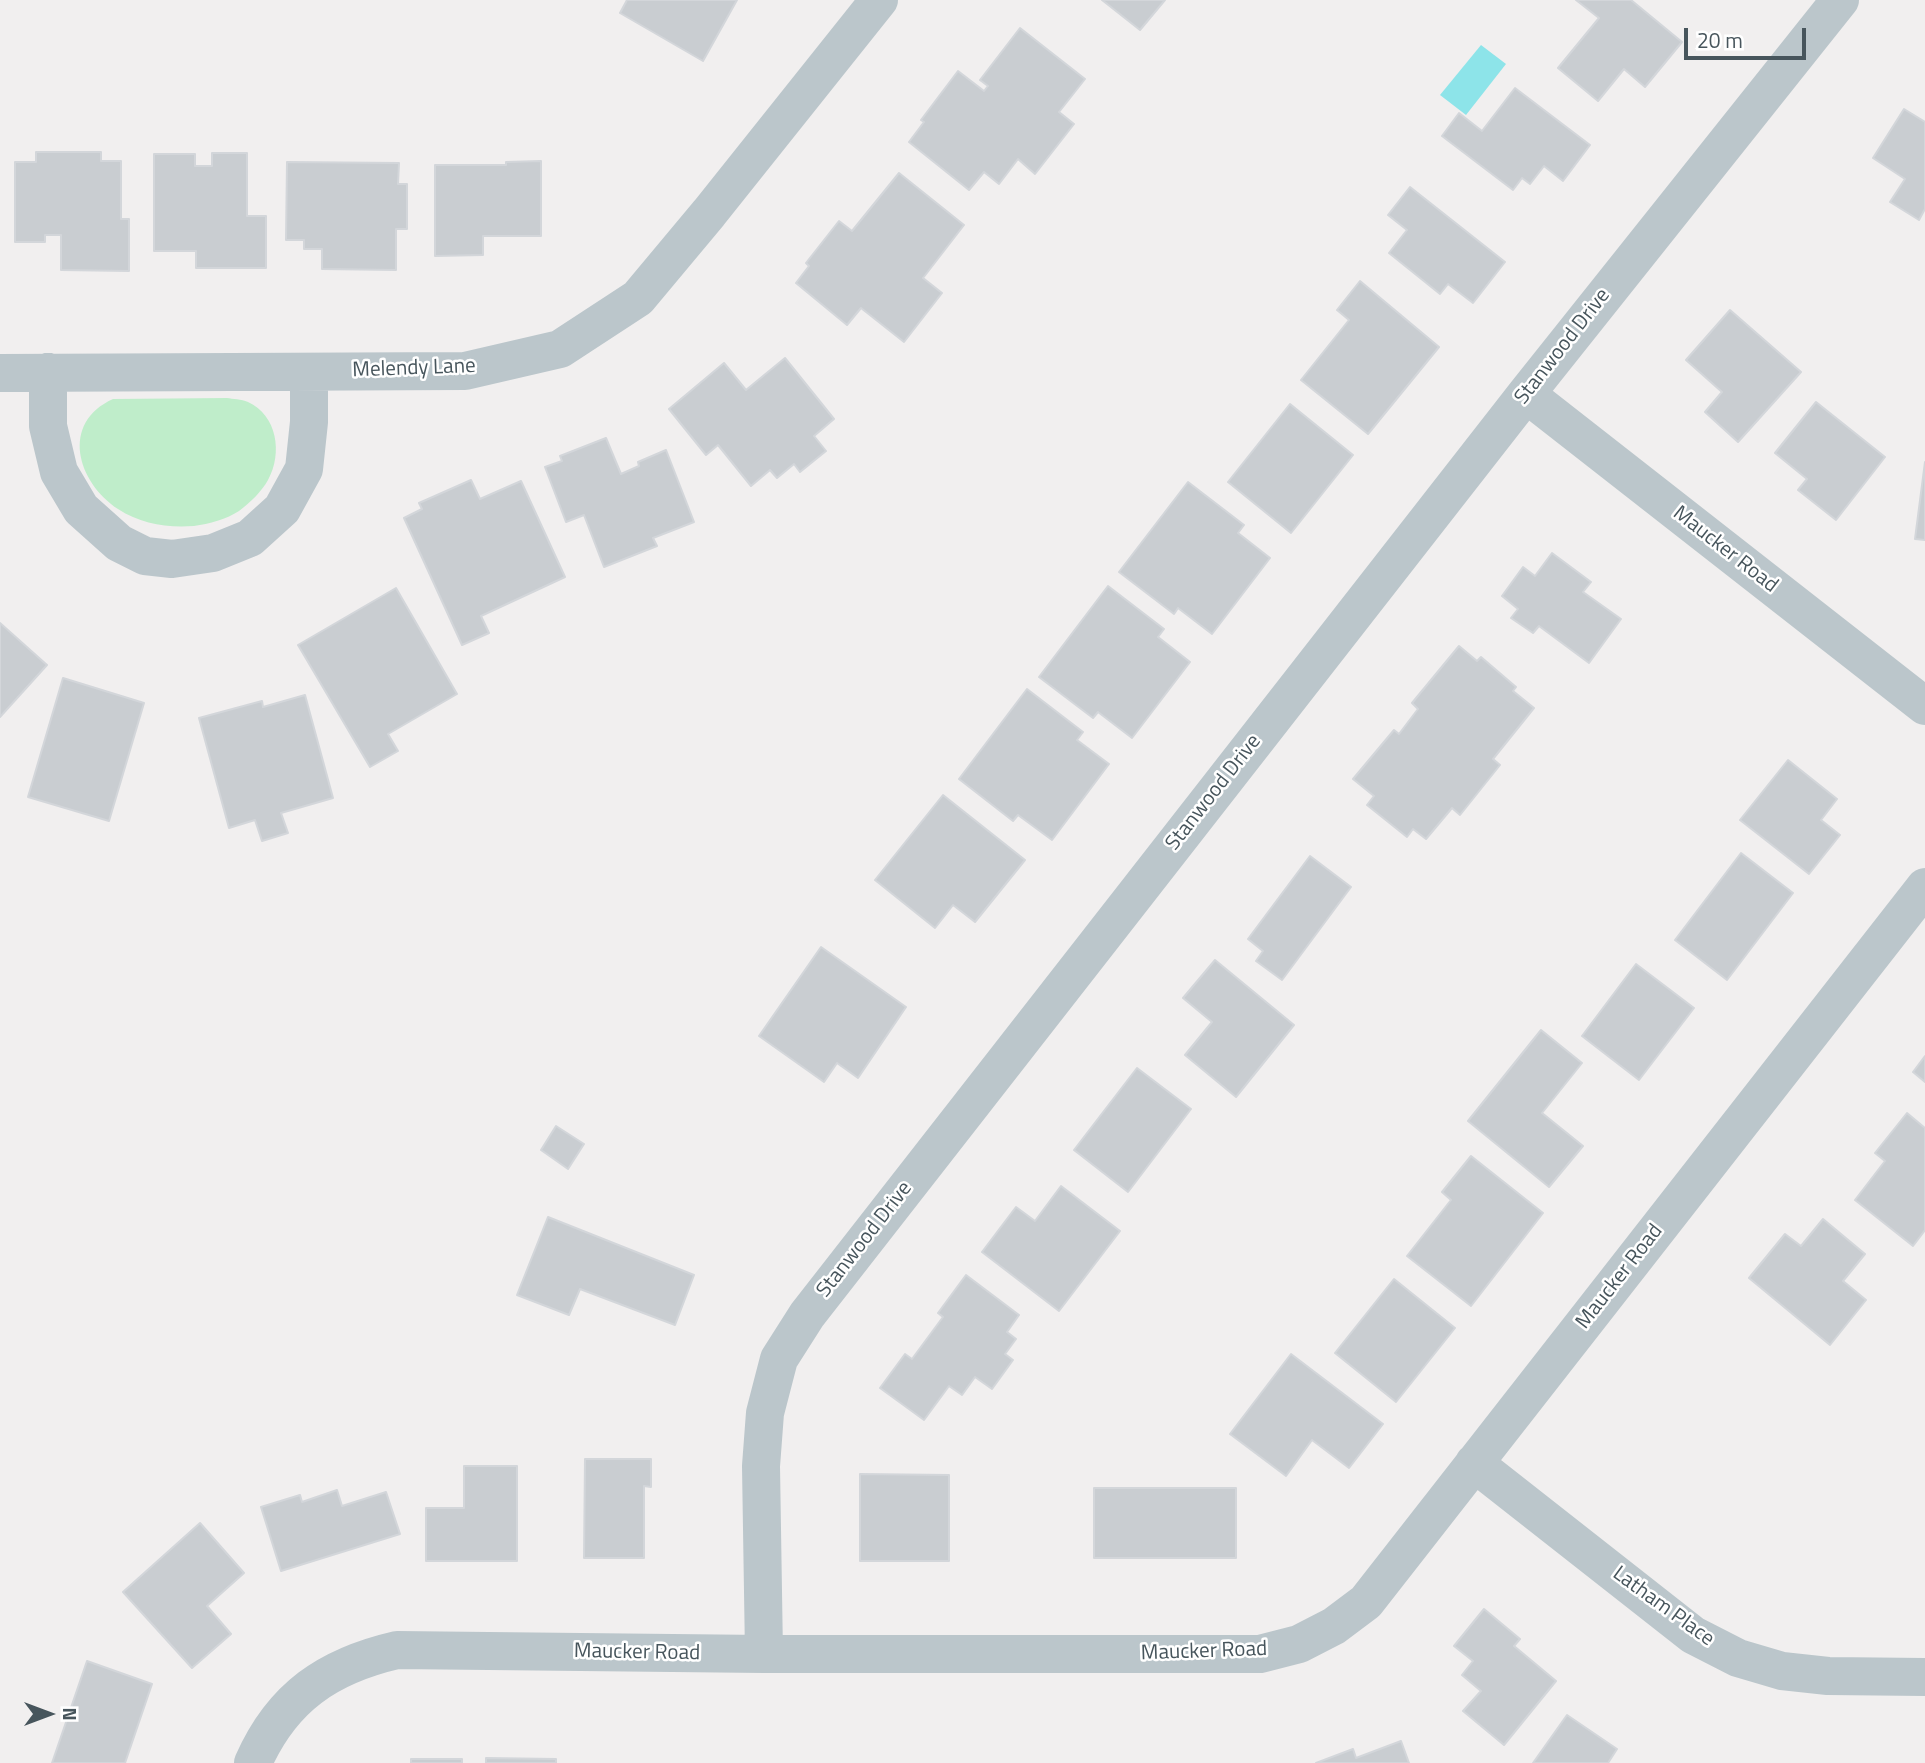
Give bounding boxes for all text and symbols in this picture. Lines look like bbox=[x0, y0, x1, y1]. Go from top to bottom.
scale bar bbox=[1687, 14, 1810, 58]
text: 20 m bbox=[1697, 24, 1743, 56]
street label: Stanwood Drive bbox=[1510, 284, 1616, 410]
street label: Melendy Lane bbox=[352, 354, 476, 384]
street label: Maucker Road bbox=[1668, 501, 1782, 599]
street label: Stanwood Drive bbox=[1161, 730, 1267, 856]
street label: Stanwood Drive bbox=[812, 1177, 918, 1303]
street label: Maucker Road bbox=[1571, 1220, 1669, 1334]
street label: Latham Place bbox=[1607, 1562, 1719, 1652]
street label: Maucker Road bbox=[1140, 1637, 1268, 1667]
street label: Maucker Road bbox=[574, 1639, 700, 1667]
north arrow bbox=[14, 1679, 84, 1749]
text: N bbox=[56, 1707, 85, 1721]

